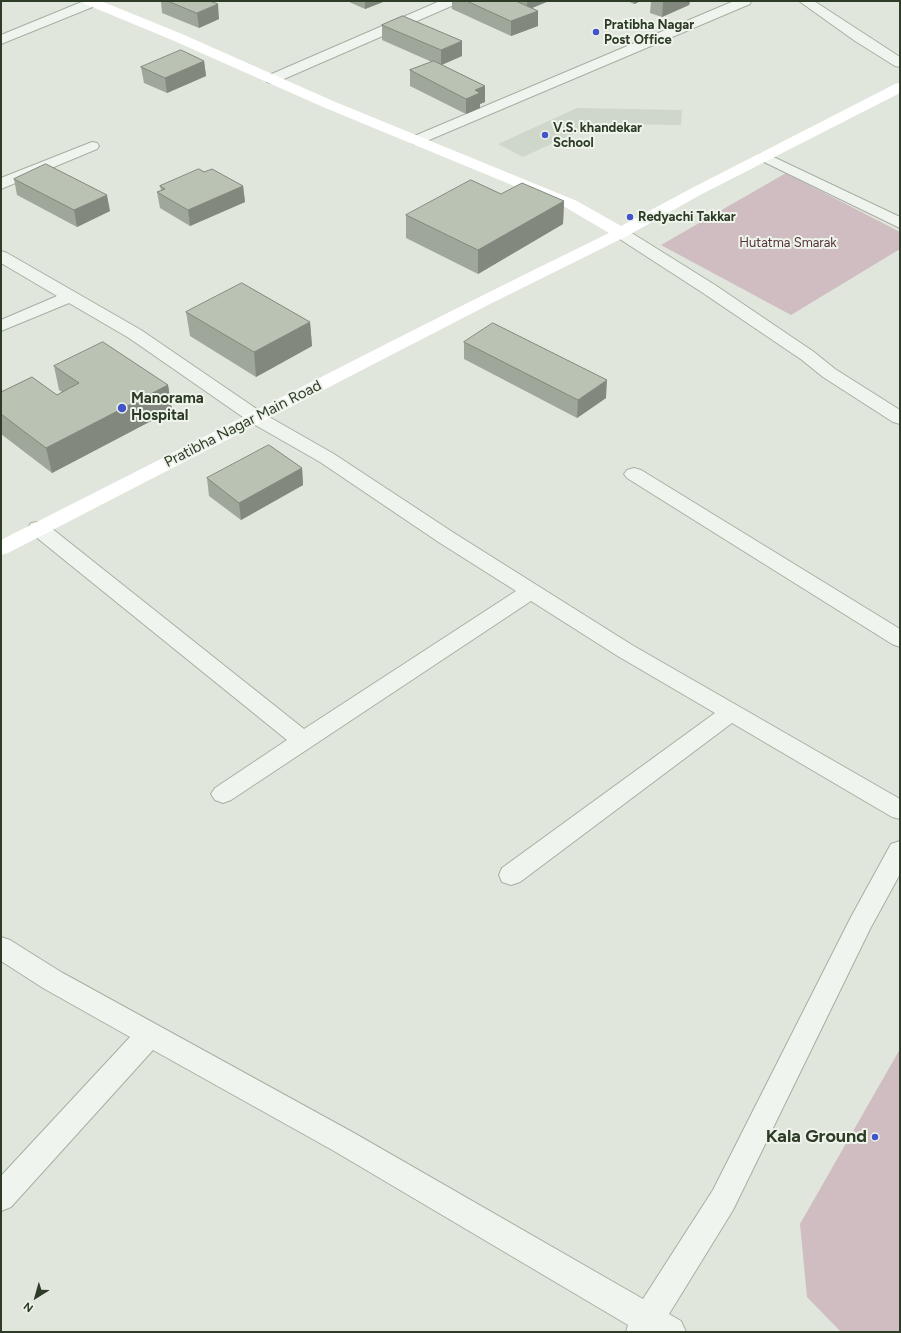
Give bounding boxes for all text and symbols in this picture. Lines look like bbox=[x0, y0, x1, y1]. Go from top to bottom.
place label: Pratibha Nagar Post Office bbox=[604, 17, 694, 48]
marker: Pratibha Nagar Post Office bbox=[591, 27, 601, 37]
place label: V.S. khandekar School bbox=[553, 120, 642, 151]
marker: V.S. khandekar School bbox=[540, 130, 550, 140]
place label: Redyachi Takkar bbox=[638, 209, 736, 225]
marker: Redyachi Takkar bbox=[625, 212, 635, 222]
park label: Hutatma Smarak bbox=[739, 235, 837, 251]
street label: Pratibha Nagar Main Road bbox=[161, 377, 325, 471]
place label: Manorama Hospital bbox=[131, 390, 204, 425]
marker: Manorama Hospital bbox=[116, 402, 128, 414]
place label: Kala Ground bbox=[766, 1126, 867, 1148]
marker: Kala Ground bbox=[870, 1132, 880, 1142]
north arrow bbox=[16, 1277, 56, 1317]
text: N bbox=[21, 1299, 36, 1315]

